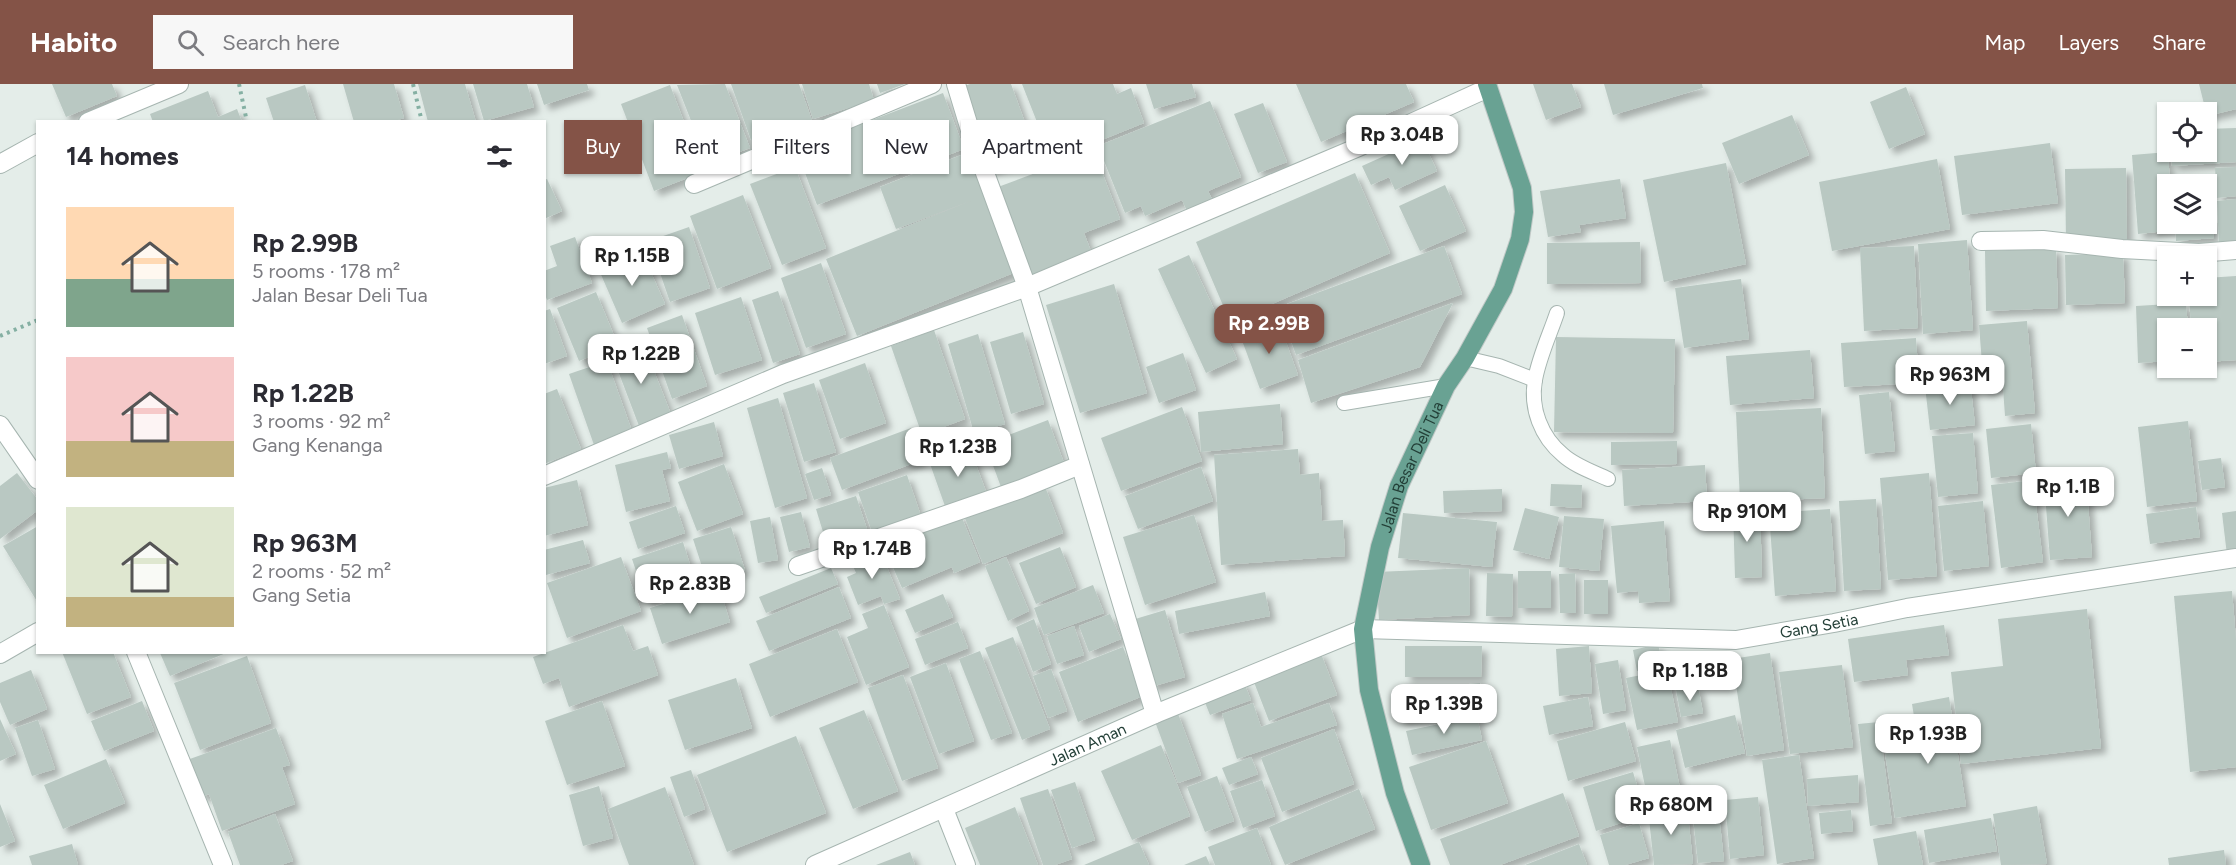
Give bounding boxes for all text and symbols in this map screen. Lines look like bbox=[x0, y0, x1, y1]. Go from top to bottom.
search box bbox=[153, 15, 573, 69]
text: Habito bbox=[30, 25, 117, 59]
icon: search bbox=[174, 26, 207, 59]
text: Search here bbox=[222, 29, 340, 56]
text: Map bbox=[1985, 30, 2025, 55]
text: Layers bbox=[2058, 30, 2119, 55]
text: Share bbox=[2152, 30, 2206, 55]
map controls bbox=[2157, 102, 2217, 378]
button: locate bbox=[2157, 102, 2217, 162]
pin: Rp 3.04B bbox=[1340, 115, 1464, 166]
chip: Buy bbox=[564, 120, 642, 174]
chip: Rent bbox=[654, 120, 740, 174]
chip: Filters bbox=[752, 120, 851, 174]
chip: New bbox=[863, 120, 949, 174]
chip: Apartment bbox=[961, 120, 1104, 174]
text: Rp 3.04B bbox=[1360, 122, 1444, 146]
text: 14 homes bbox=[66, 140, 179, 172]
icon: filters bbox=[483, 140, 516, 173]
button: layers bbox=[2157, 174, 2217, 234]
text: Rp 2.99B bbox=[252, 227, 358, 259]
icon: home bbox=[114, 231, 186, 303]
pin: Rp 1.15B bbox=[570, 236, 694, 287]
text: Rp 1.15B bbox=[594, 243, 670, 267]
button: + bbox=[2157, 246, 2217, 306]
text: 5 rooms · 178 m² bbox=[252, 259, 400, 283]
text: Jalan Besar Deli Tua bbox=[252, 283, 428, 307]
pin: Rp 2.99B bbox=[1207, 304, 1331, 355]
text: Rp 2.99B bbox=[1228, 311, 1310, 335]
button: − bbox=[2157, 318, 2217, 378]
pin: Rp 1.22B bbox=[579, 334, 703, 385]
text: Rp 1.22B bbox=[602, 341, 680, 365]
pin: Rp 963M bbox=[1895, 355, 2005, 406]
text: Rp 963M bbox=[1909, 362, 1991, 386]
text: Rp 1.22B bbox=[252, 377, 354, 409]
icon: home bbox=[114, 381, 186, 453]
street label: Jalan Besar Deli Tua bbox=[1376, 398, 1447, 535]
text: 3 rooms · 92 m² bbox=[252, 409, 391, 433]
pin: Rp 1.23B bbox=[896, 427, 1020, 478]
text: Gang Kenanga bbox=[252, 433, 383, 457]
text: Rp 1.23B bbox=[919, 434, 997, 458]
pin: Rp 1.1B bbox=[2013, 467, 2123, 518]
text: Rp 1.1B bbox=[2036, 474, 2100, 498]
pin: Rp 910M bbox=[1692, 492, 1802, 543]
text: Rp 910M bbox=[1707, 499, 1787, 523]
text: Rp 963M bbox=[252, 527, 357, 559]
pin: Rp 1.74B bbox=[810, 529, 934, 580]
icon: home bbox=[114, 531, 186, 603]
text: Rp 1.74B bbox=[832, 536, 912, 560]
text: 2 rooms · 52 m² bbox=[252, 559, 391, 583]
pin: Rp 2.83B bbox=[628, 564, 752, 615]
text: Rp 2.83B bbox=[649, 571, 731, 595]
text: Gang Setia bbox=[252, 583, 351, 607]
street label: Gang Setia bbox=[1778, 609, 1860, 642]
pin: Rp 1.18B bbox=[1628, 651, 1752, 702]
text: Rp 1.18B bbox=[1652, 658, 1728, 682]
pin: Rp 1.39B bbox=[1382, 684, 1506, 735]
text: Rp 1.39B bbox=[1405, 691, 1483, 715]
pin: Rp 1.93B bbox=[1866, 714, 1990, 765]
street label: Jalan Aman bbox=[1046, 719, 1129, 769]
text: Rp 1.93B bbox=[1889, 721, 1967, 745]
pin: Rp 680M bbox=[1616, 785, 1726, 836]
text: Rp 680M bbox=[1629, 792, 1713, 816]

